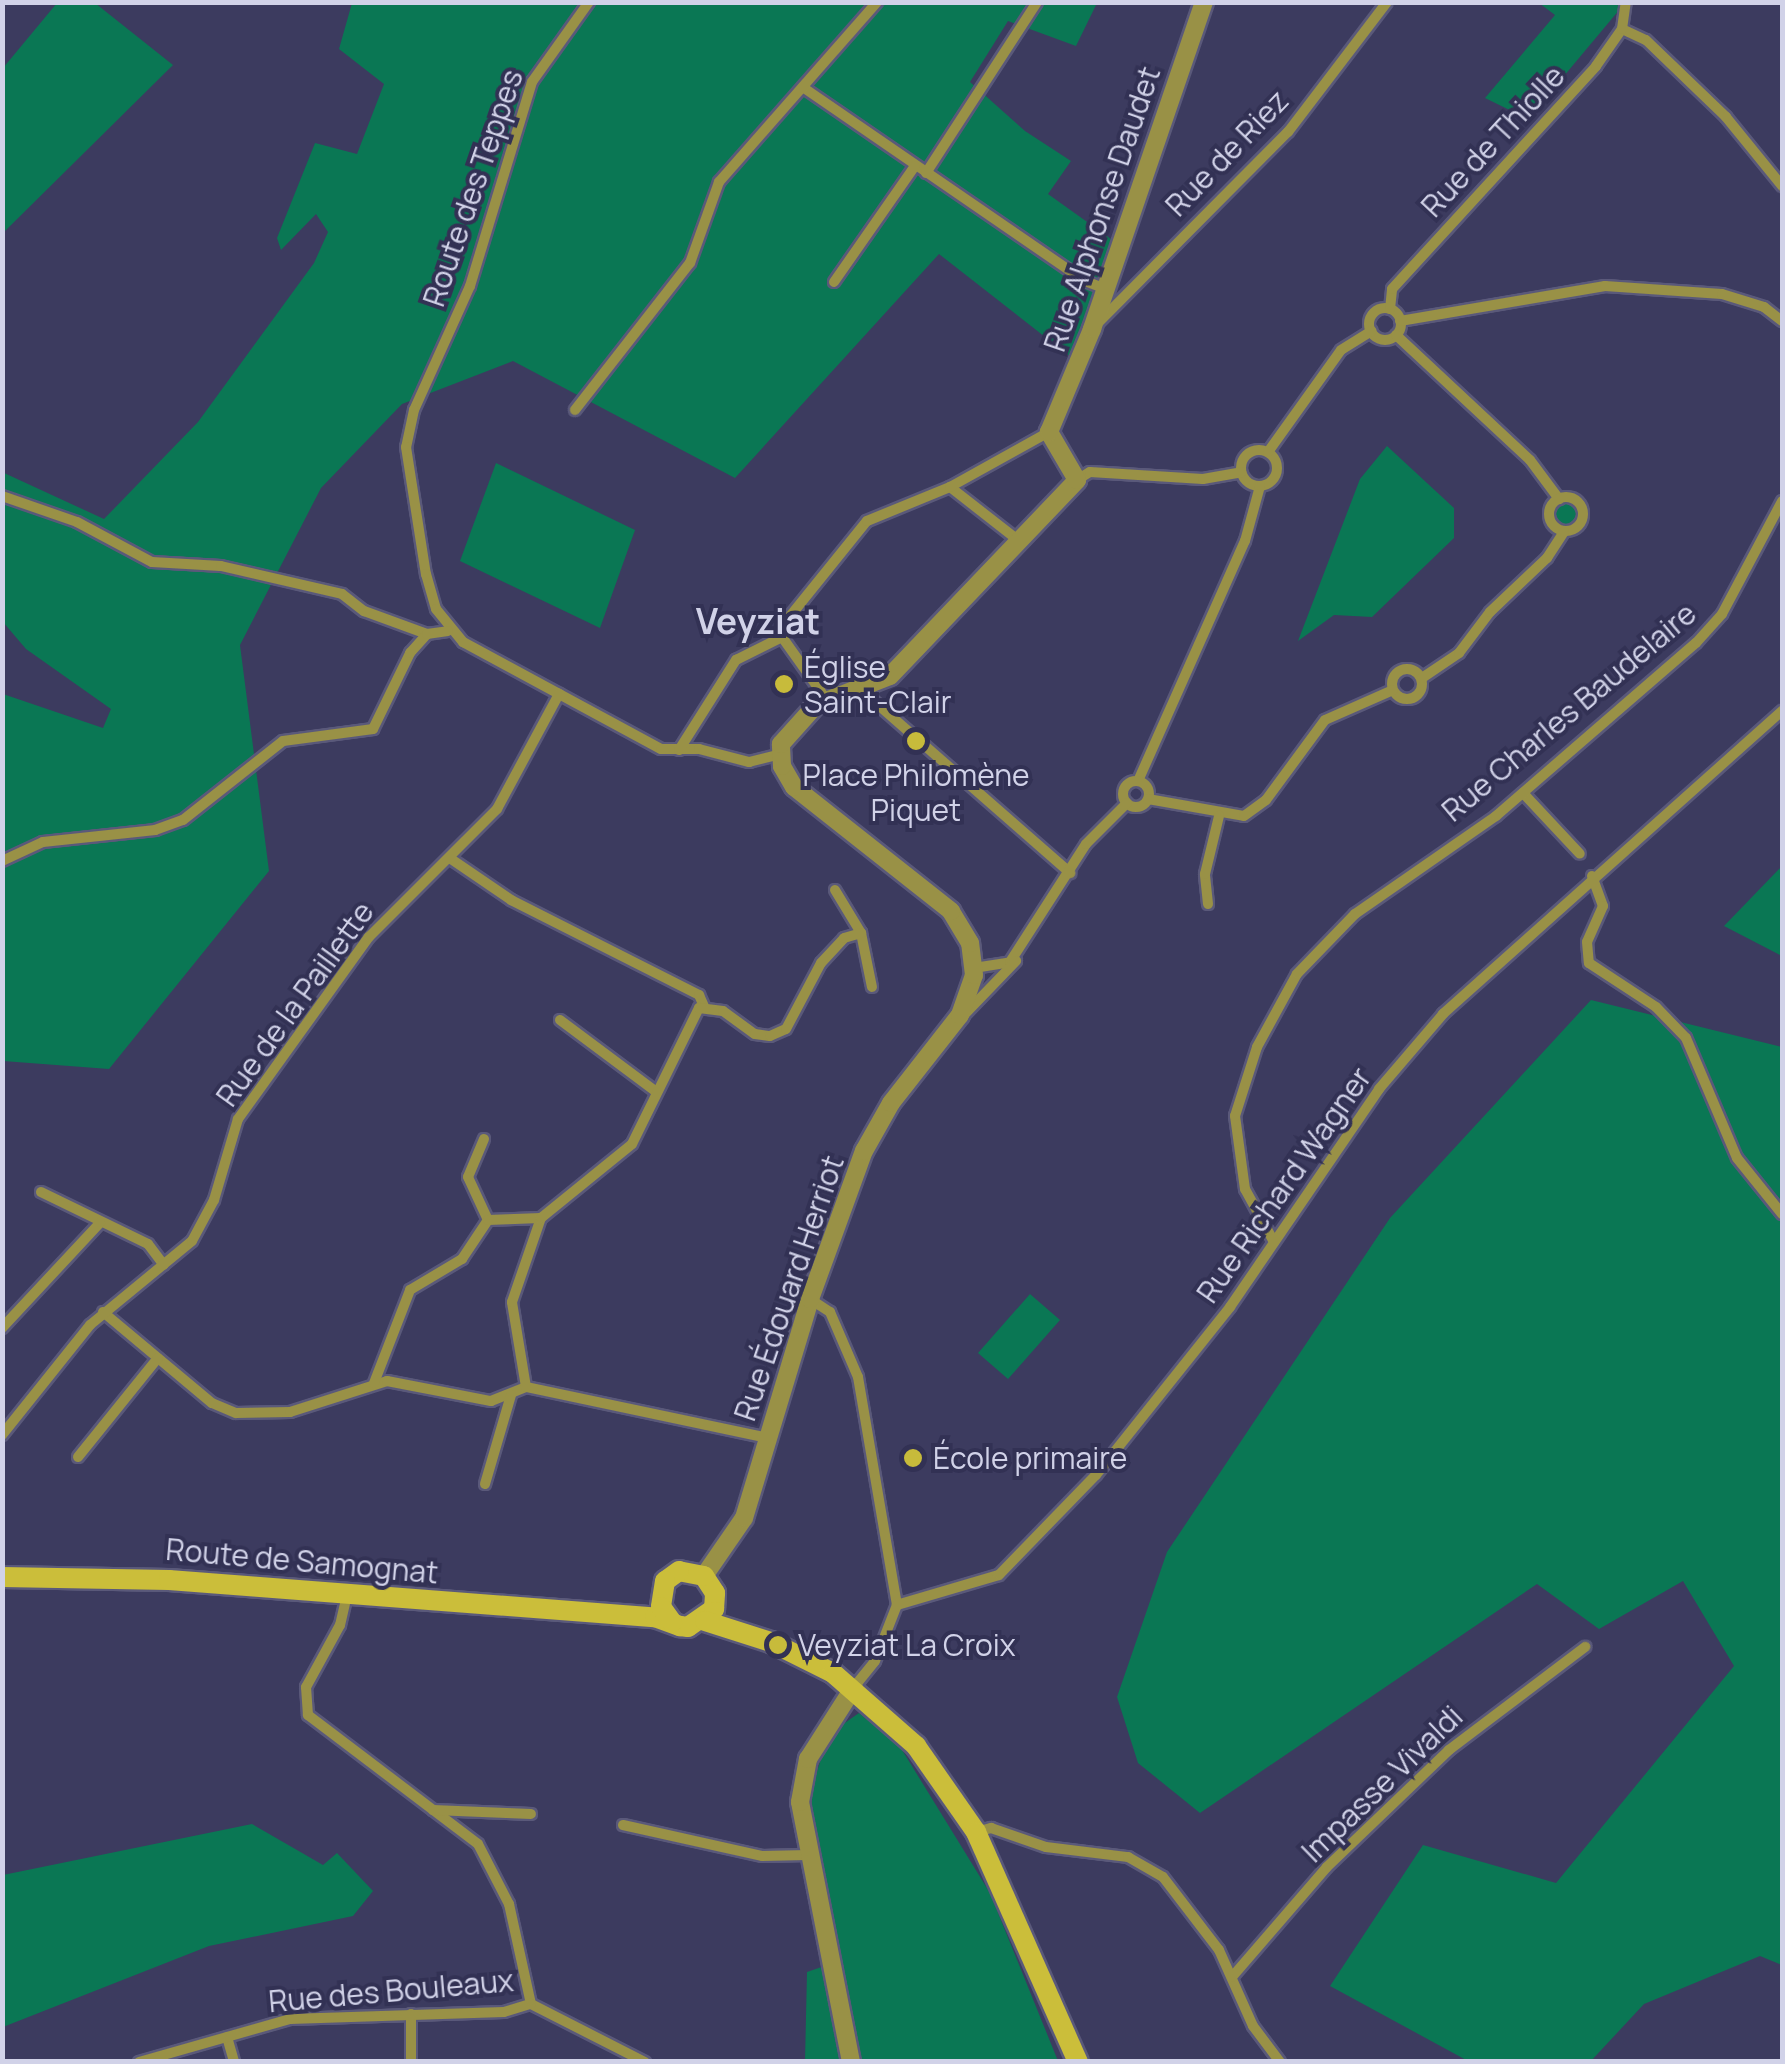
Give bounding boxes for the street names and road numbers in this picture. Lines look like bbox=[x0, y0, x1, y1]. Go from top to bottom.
street label: Rue de Thiolle bbox=[1414, 58, 1572, 224]
street label: Rue Alphonse Daudet bbox=[1036, 62, 1168, 356]
street label: Route des Teppes bbox=[416, 65, 530, 311]
street label: Rue de Riez bbox=[1158, 83, 1296, 223]
street label: Rue Charles Baudelaire bbox=[1435, 595, 1703, 829]
street label: Rue de la Paillette bbox=[209, 895, 381, 1113]
street label: Rue Richard Wagner bbox=[1189, 1060, 1379, 1310]
street label: Rue Édouard Herriot bbox=[727, 1151, 851, 1425]
street label: Route de Samognat bbox=[164, 1531, 440, 1591]
street label: Impasse Vivaldi bbox=[1294, 1698, 1470, 1870]
street label: Rue des Bouleaux bbox=[267, 1962, 515, 2020]

